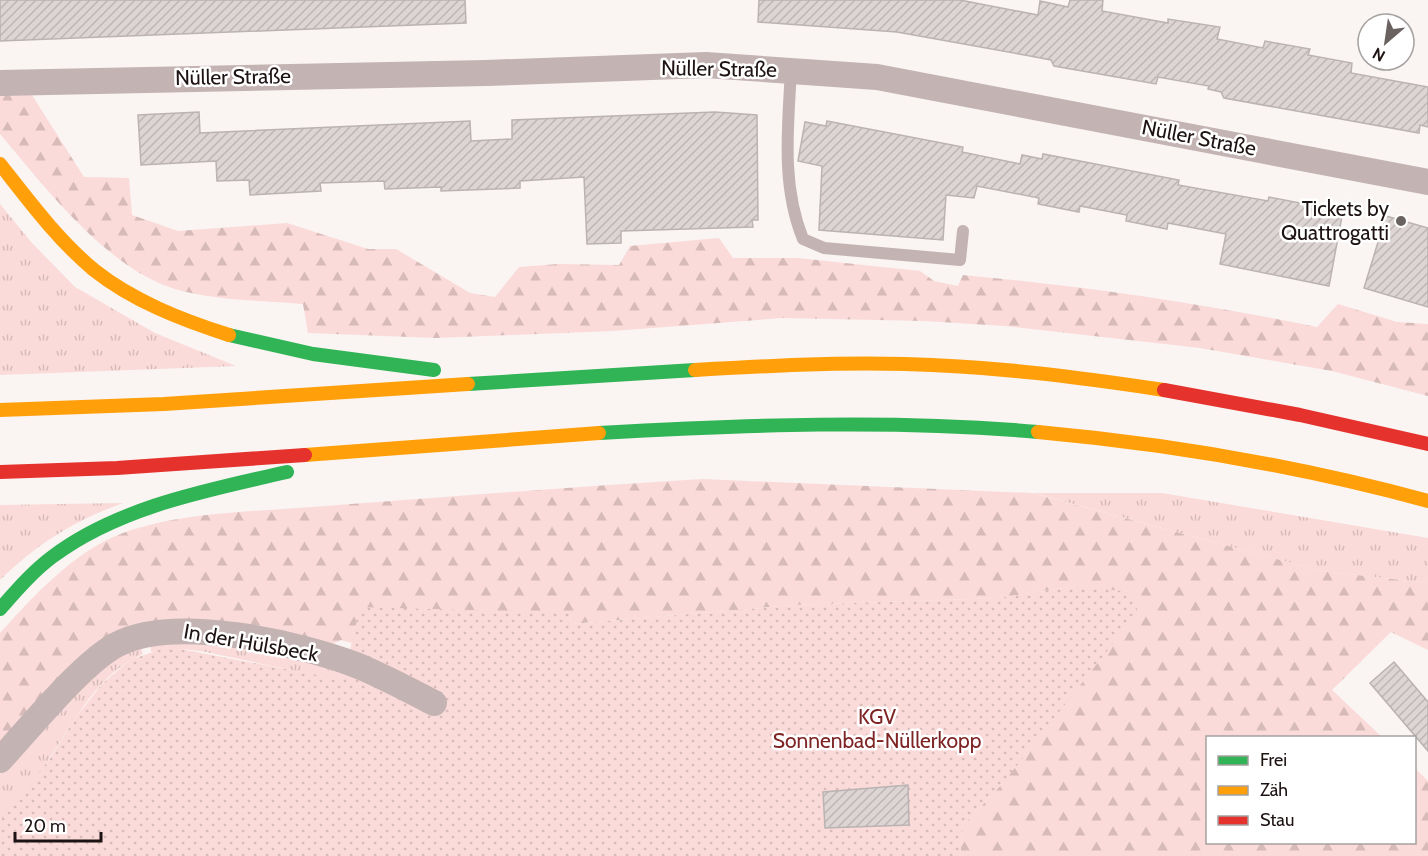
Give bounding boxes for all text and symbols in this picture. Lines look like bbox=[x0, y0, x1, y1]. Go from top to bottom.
north arrow bbox=[1356, 12, 1416, 72]
text: N bbox=[1369, 44, 1389, 66]
street label: Nüller Straße bbox=[661, 55, 777, 82]
street label: Nüller Straße bbox=[175, 63, 291, 90]
street label: Nüller Straße bbox=[1140, 114, 1259, 161]
place label: Tickets by Quattrogatti bbox=[1281, 196, 1389, 245]
marker: Tickets by Quattrogatti bbox=[1394, 214, 1408, 228]
street label: In der Hülsbeck bbox=[182, 618, 321, 667]
park label: KGV Sonnenbad-Nüllerkopp bbox=[773, 704, 981, 753]
legend bbox=[1206, 736, 1416, 844]
text: Frei bbox=[1260, 749, 1287, 771]
text: Zäh bbox=[1260, 779, 1288, 801]
scale bar bbox=[15, 805, 100, 843]
text: Stau bbox=[1260, 809, 1294, 831]
text: 20 m bbox=[24, 815, 66, 837]

